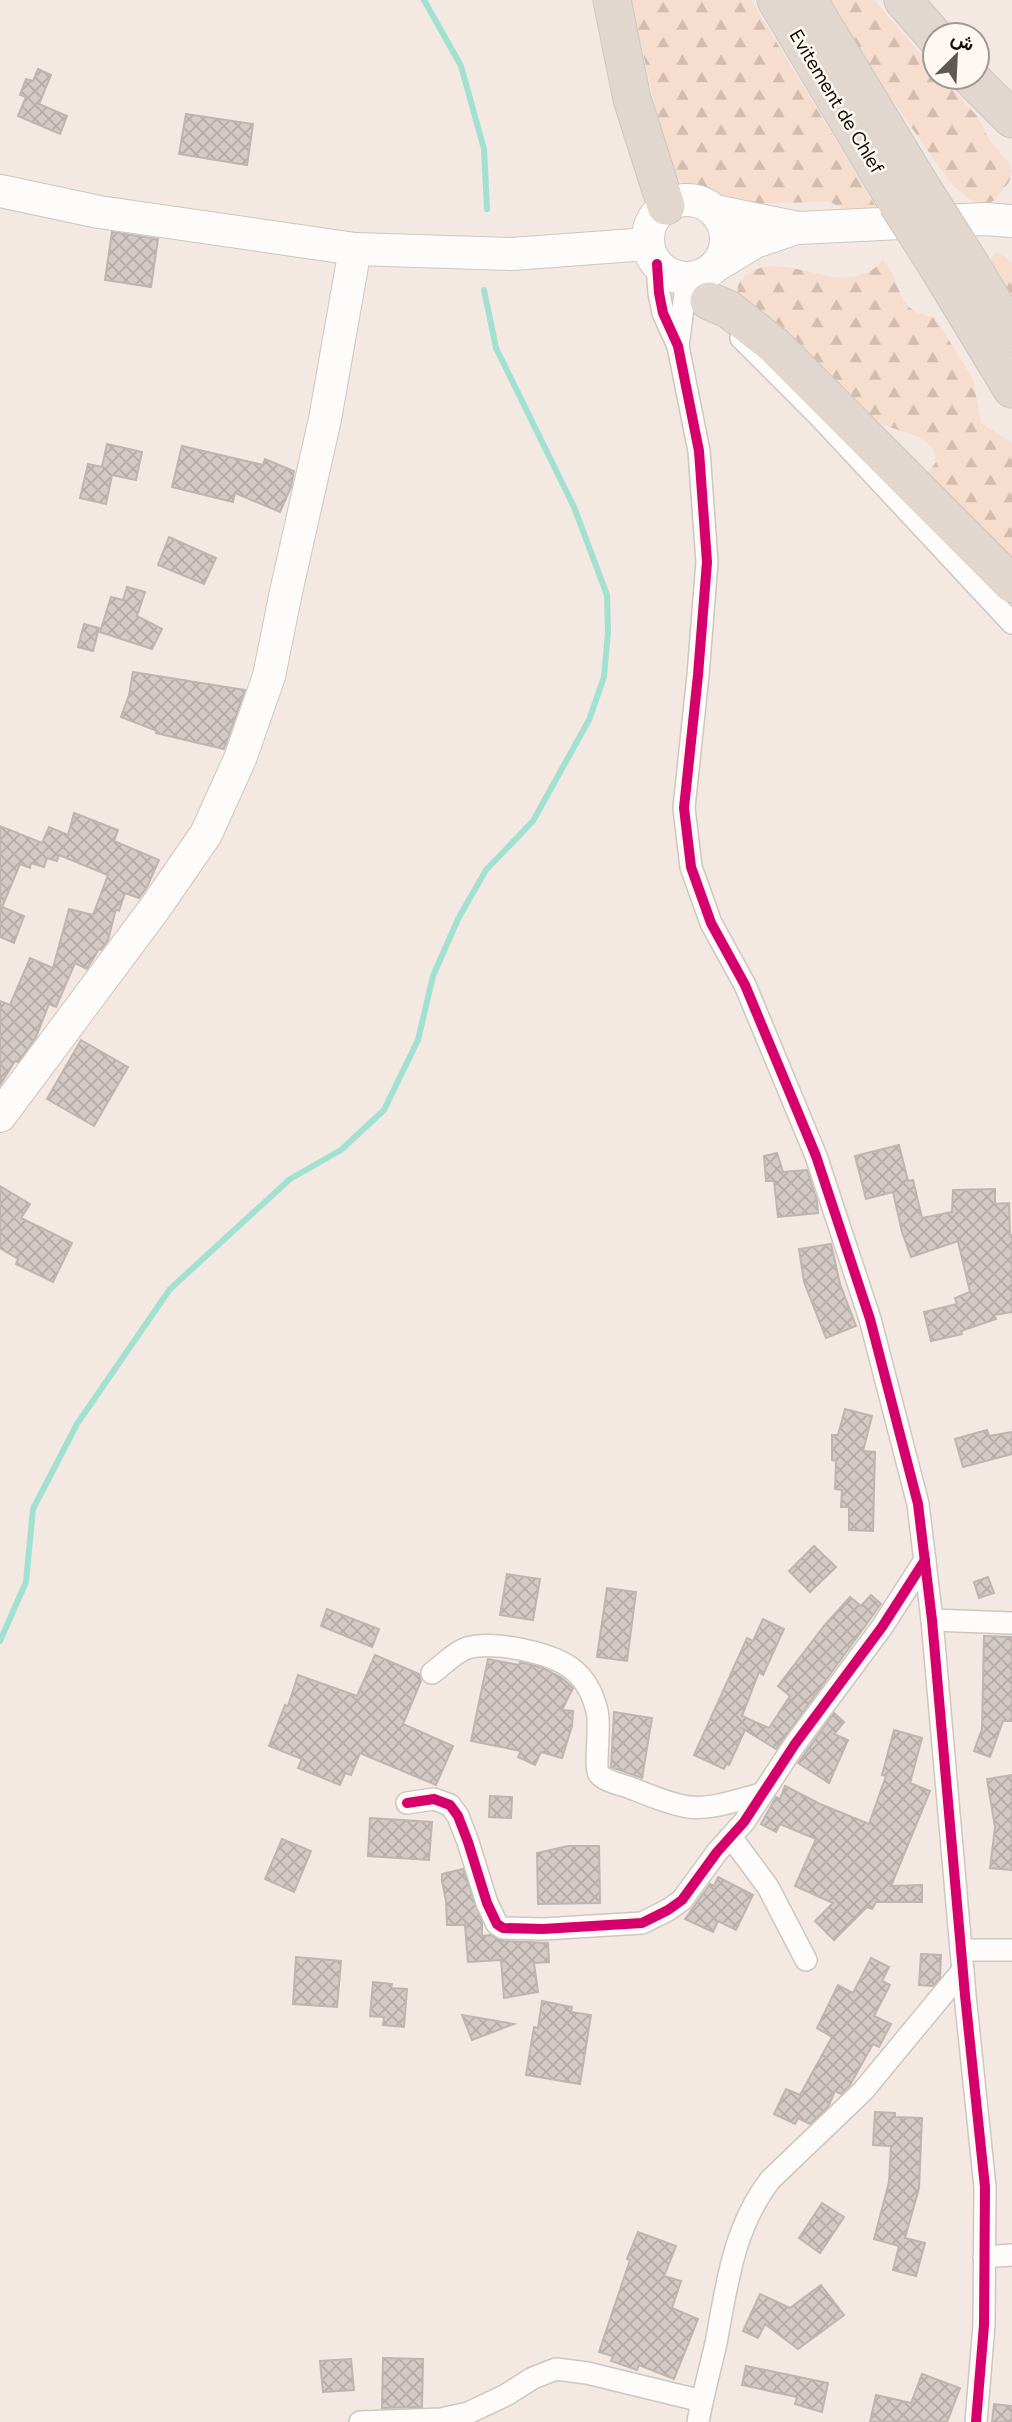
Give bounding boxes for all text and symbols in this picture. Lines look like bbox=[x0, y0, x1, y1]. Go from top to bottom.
north arrow bbox=[921, 21, 991, 91]
street label: Evitement de Chlef bbox=[784, 25, 889, 178]
text: ش bbox=[948, 26, 978, 56]

